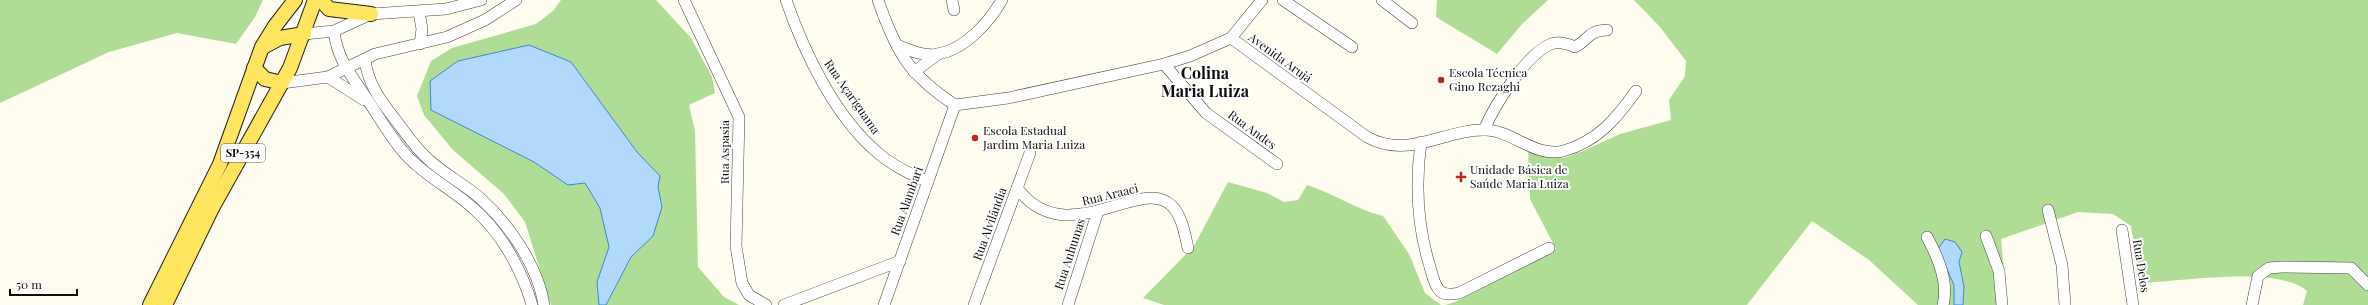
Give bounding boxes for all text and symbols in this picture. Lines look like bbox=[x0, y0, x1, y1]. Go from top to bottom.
street label: Avenida Arujá bbox=[1245, 28, 1315, 86]
street label: Rua Açariguama bbox=[821, 56, 884, 137]
district label: Colina Maria Luiza bbox=[1161, 62, 1250, 101]
place label: Escola Técnica Gino Rezaghi bbox=[1449, 64, 1527, 94]
marker: Escola Técnica Gino Rezaghi bbox=[1436, 75, 1446, 85]
street label: Rua Andes bbox=[1225, 106, 1280, 152]
street label: Rua Aspasia bbox=[716, 120, 732, 184]
place label: Escola Estadual Jardim Maria Luiza bbox=[982, 122, 1085, 152]
marker: Escola Estadual Jardim Maria Luiza bbox=[970, 133, 980, 143]
road number: SP-354 bbox=[221, 144, 265, 162]
place label: Unidade Básica de Saúde Maria Luiza bbox=[1470, 161, 1569, 191]
street label: Rua Alambari bbox=[886, 163, 926, 237]
marker: Unidade Básica de Saúde Maria Luiza bbox=[1455, 171, 1467, 183]
street label: Rua Araaci bbox=[1080, 179, 1140, 209]
street label: Rua Alvilândia bbox=[968, 185, 1010, 262]
street label: Rua Anhumas bbox=[1050, 216, 1088, 291]
street label: Rua Delos bbox=[2130, 238, 2154, 294]
scale bar bbox=[10, 271, 77, 297]
text: 50 m bbox=[16, 276, 42, 292]

